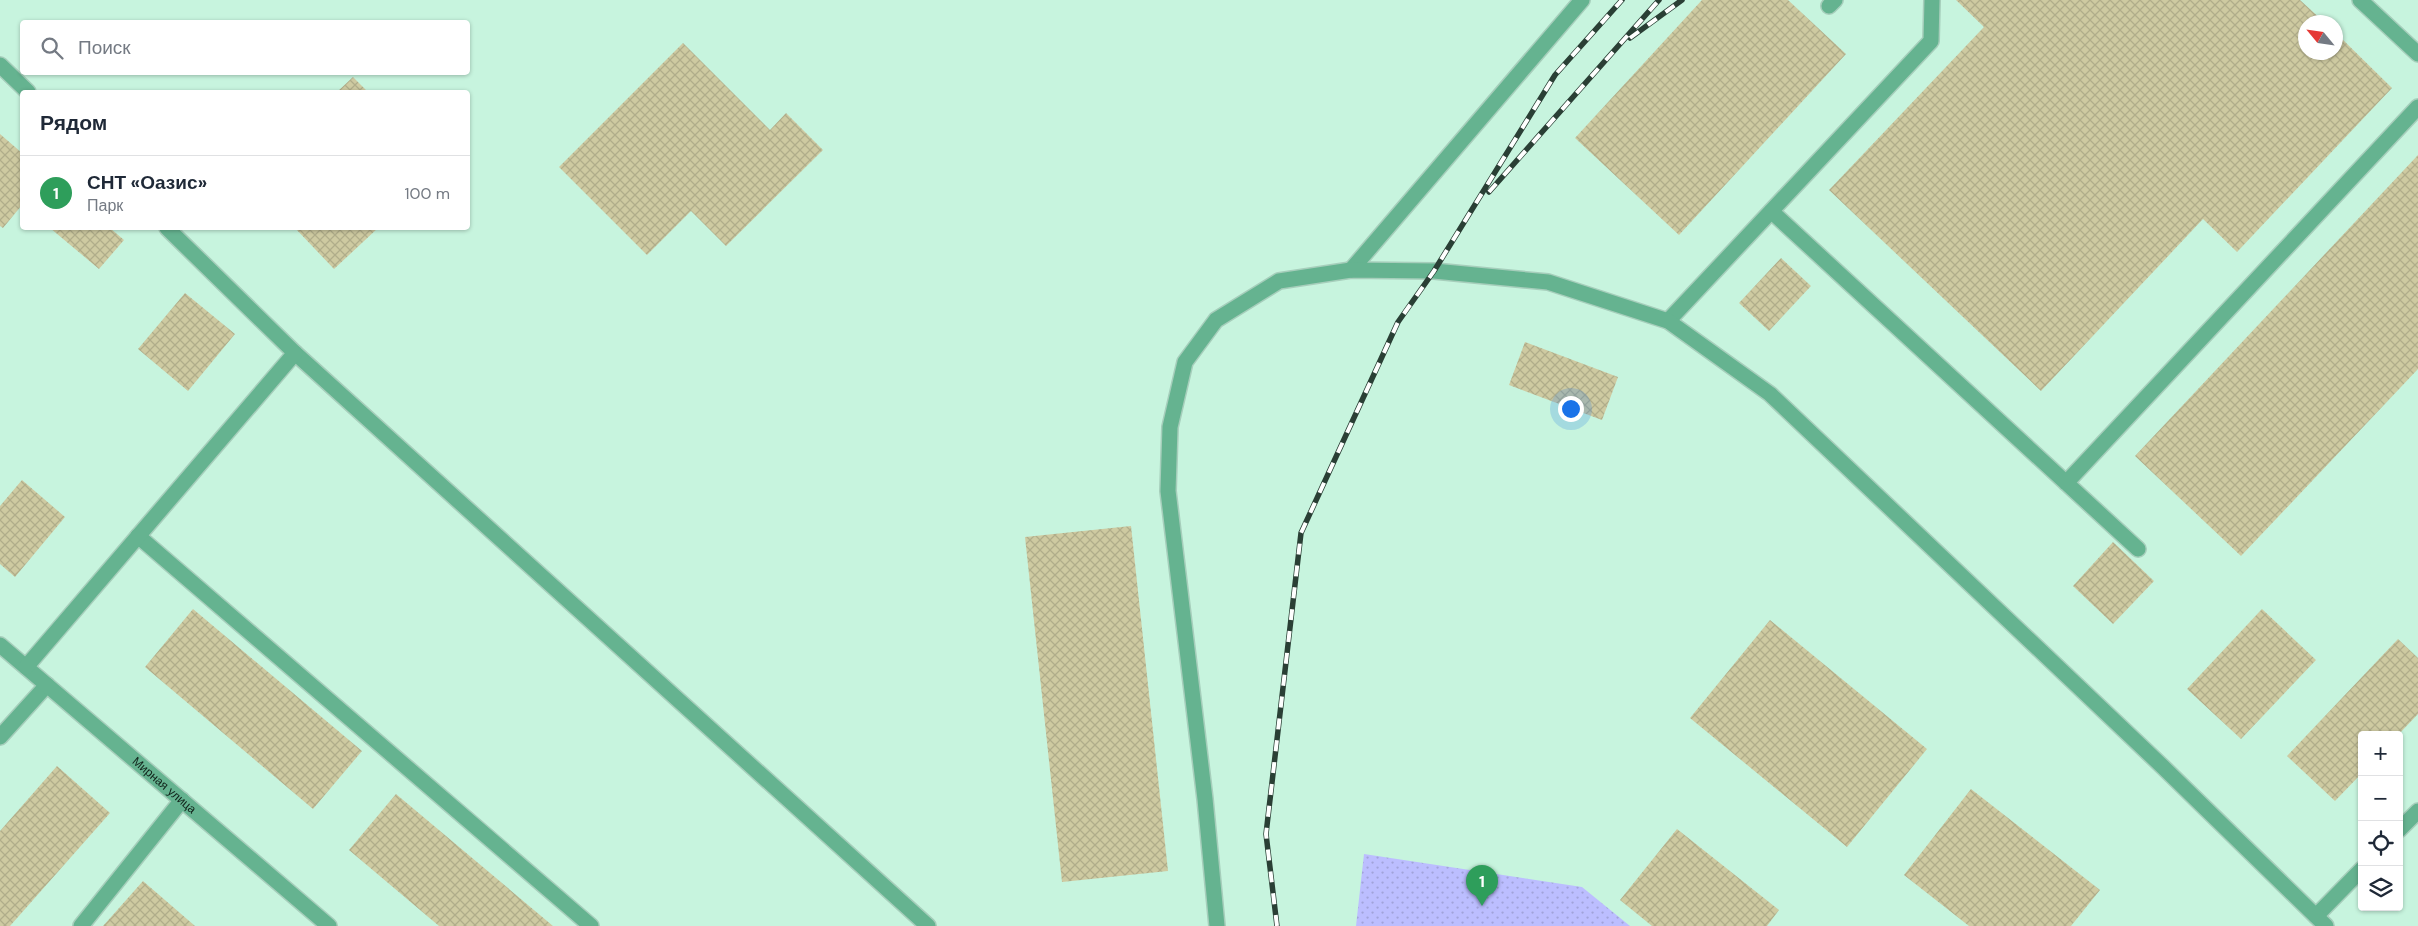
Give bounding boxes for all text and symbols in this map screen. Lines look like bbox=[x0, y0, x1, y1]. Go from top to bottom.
north arrow bbox=[2298, 15, 2343, 60]
search box bbox=[20, 20, 470, 75]
icon: search bbox=[38, 34, 66, 62]
text: Поиск bbox=[78, 35, 131, 60]
text: Рядом bbox=[40, 109, 107, 137]
text: СНТ «Оазис» bbox=[87, 170, 207, 195]
text: 1 bbox=[53, 183, 59, 204]
text: 100 m bbox=[405, 183, 450, 204]
text: Парк bbox=[87, 195, 123, 216]
your location bbox=[1558, 396, 1584, 422]
map controls bbox=[2358, 731, 2403, 911]
button: + bbox=[2358, 731, 2403, 776]
street label: Мирная улица bbox=[129, 753, 200, 817]
button: − bbox=[2358, 776, 2403, 821]
button: locate bbox=[2358, 821, 2403, 866]
pin: 1 bbox=[1466, 865, 1498, 906]
button: layers bbox=[2358, 866, 2403, 911]

